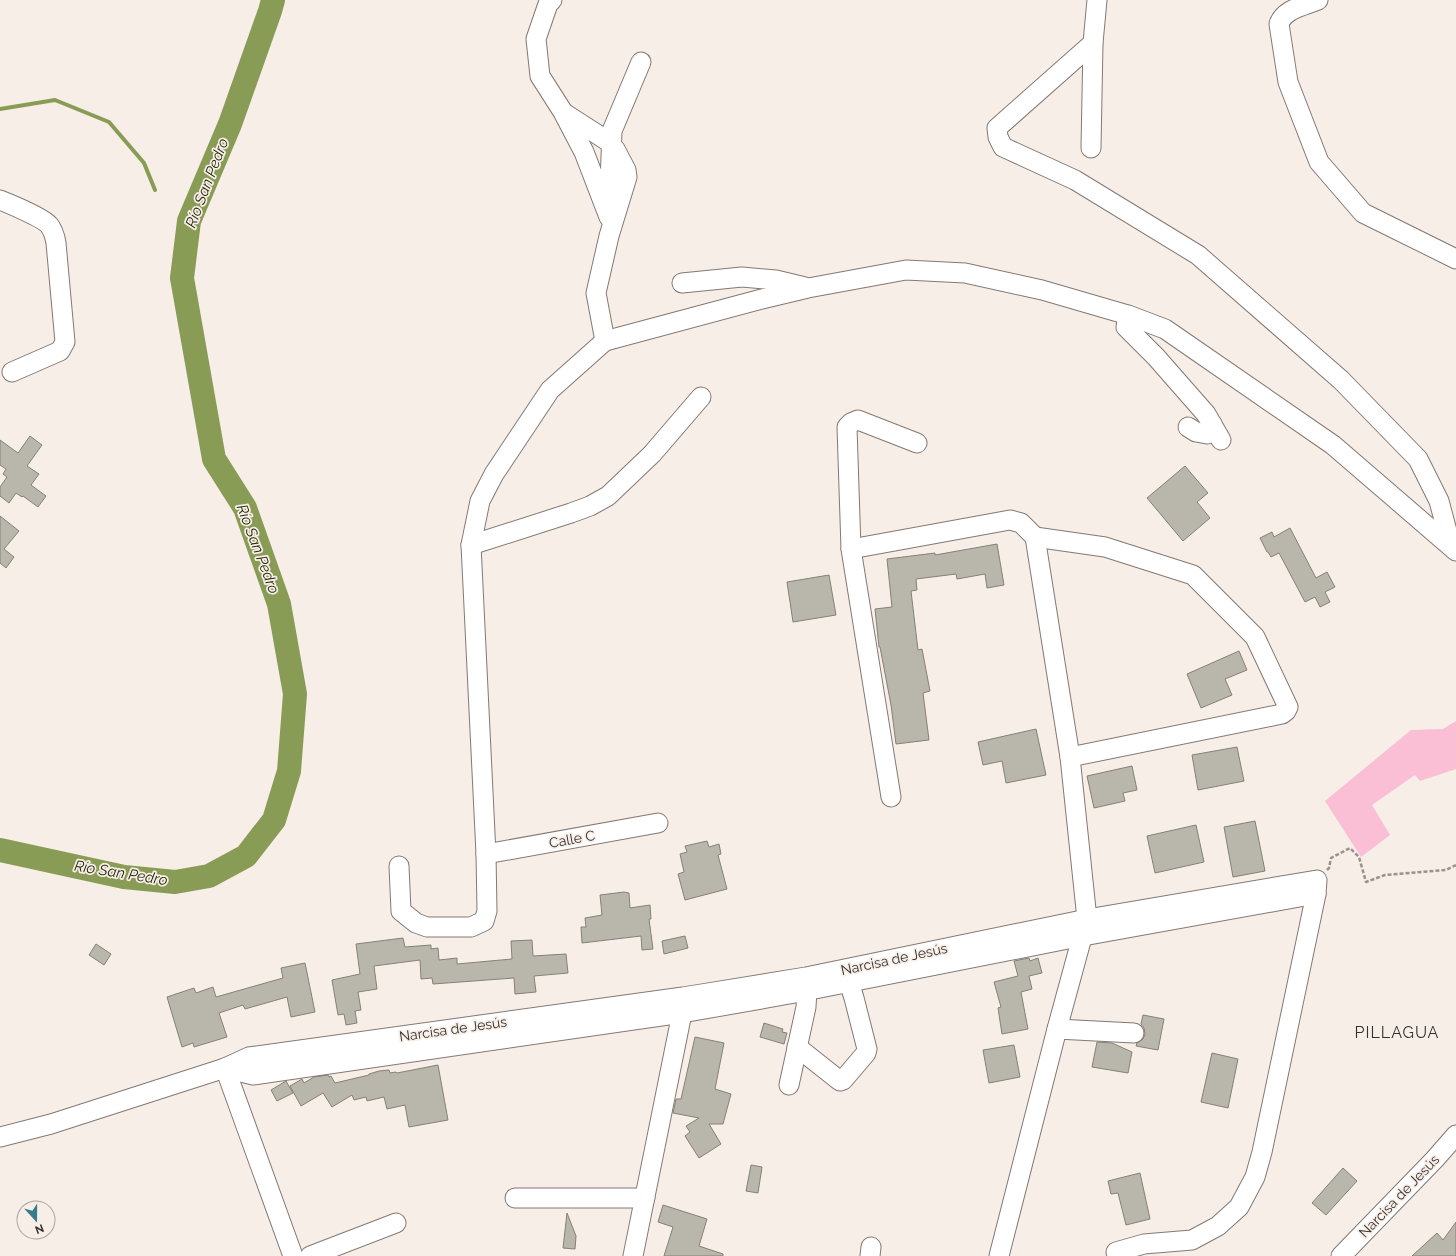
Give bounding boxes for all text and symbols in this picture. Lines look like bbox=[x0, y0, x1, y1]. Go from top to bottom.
water label: Río San Pedro bbox=[182, 136, 232, 230]
water label: Río San Pedro bbox=[233, 502, 283, 596]
street label: Calle C bbox=[548, 827, 597, 851]
water label: Río San Pedro bbox=[73, 857, 169, 889]
street label: Narcisa de Jesús bbox=[839, 940, 949, 978]
street label: Narcisa de Jesús bbox=[398, 1013, 508, 1044]
district label: PILLAGUA bbox=[1355, 1023, 1439, 1042]
street label: Narcisa de Jesús bbox=[1356, 1151, 1443, 1241]
north arrow bbox=[16, 1200, 56, 1240]
text: N bbox=[33, 1221, 46, 1236]

